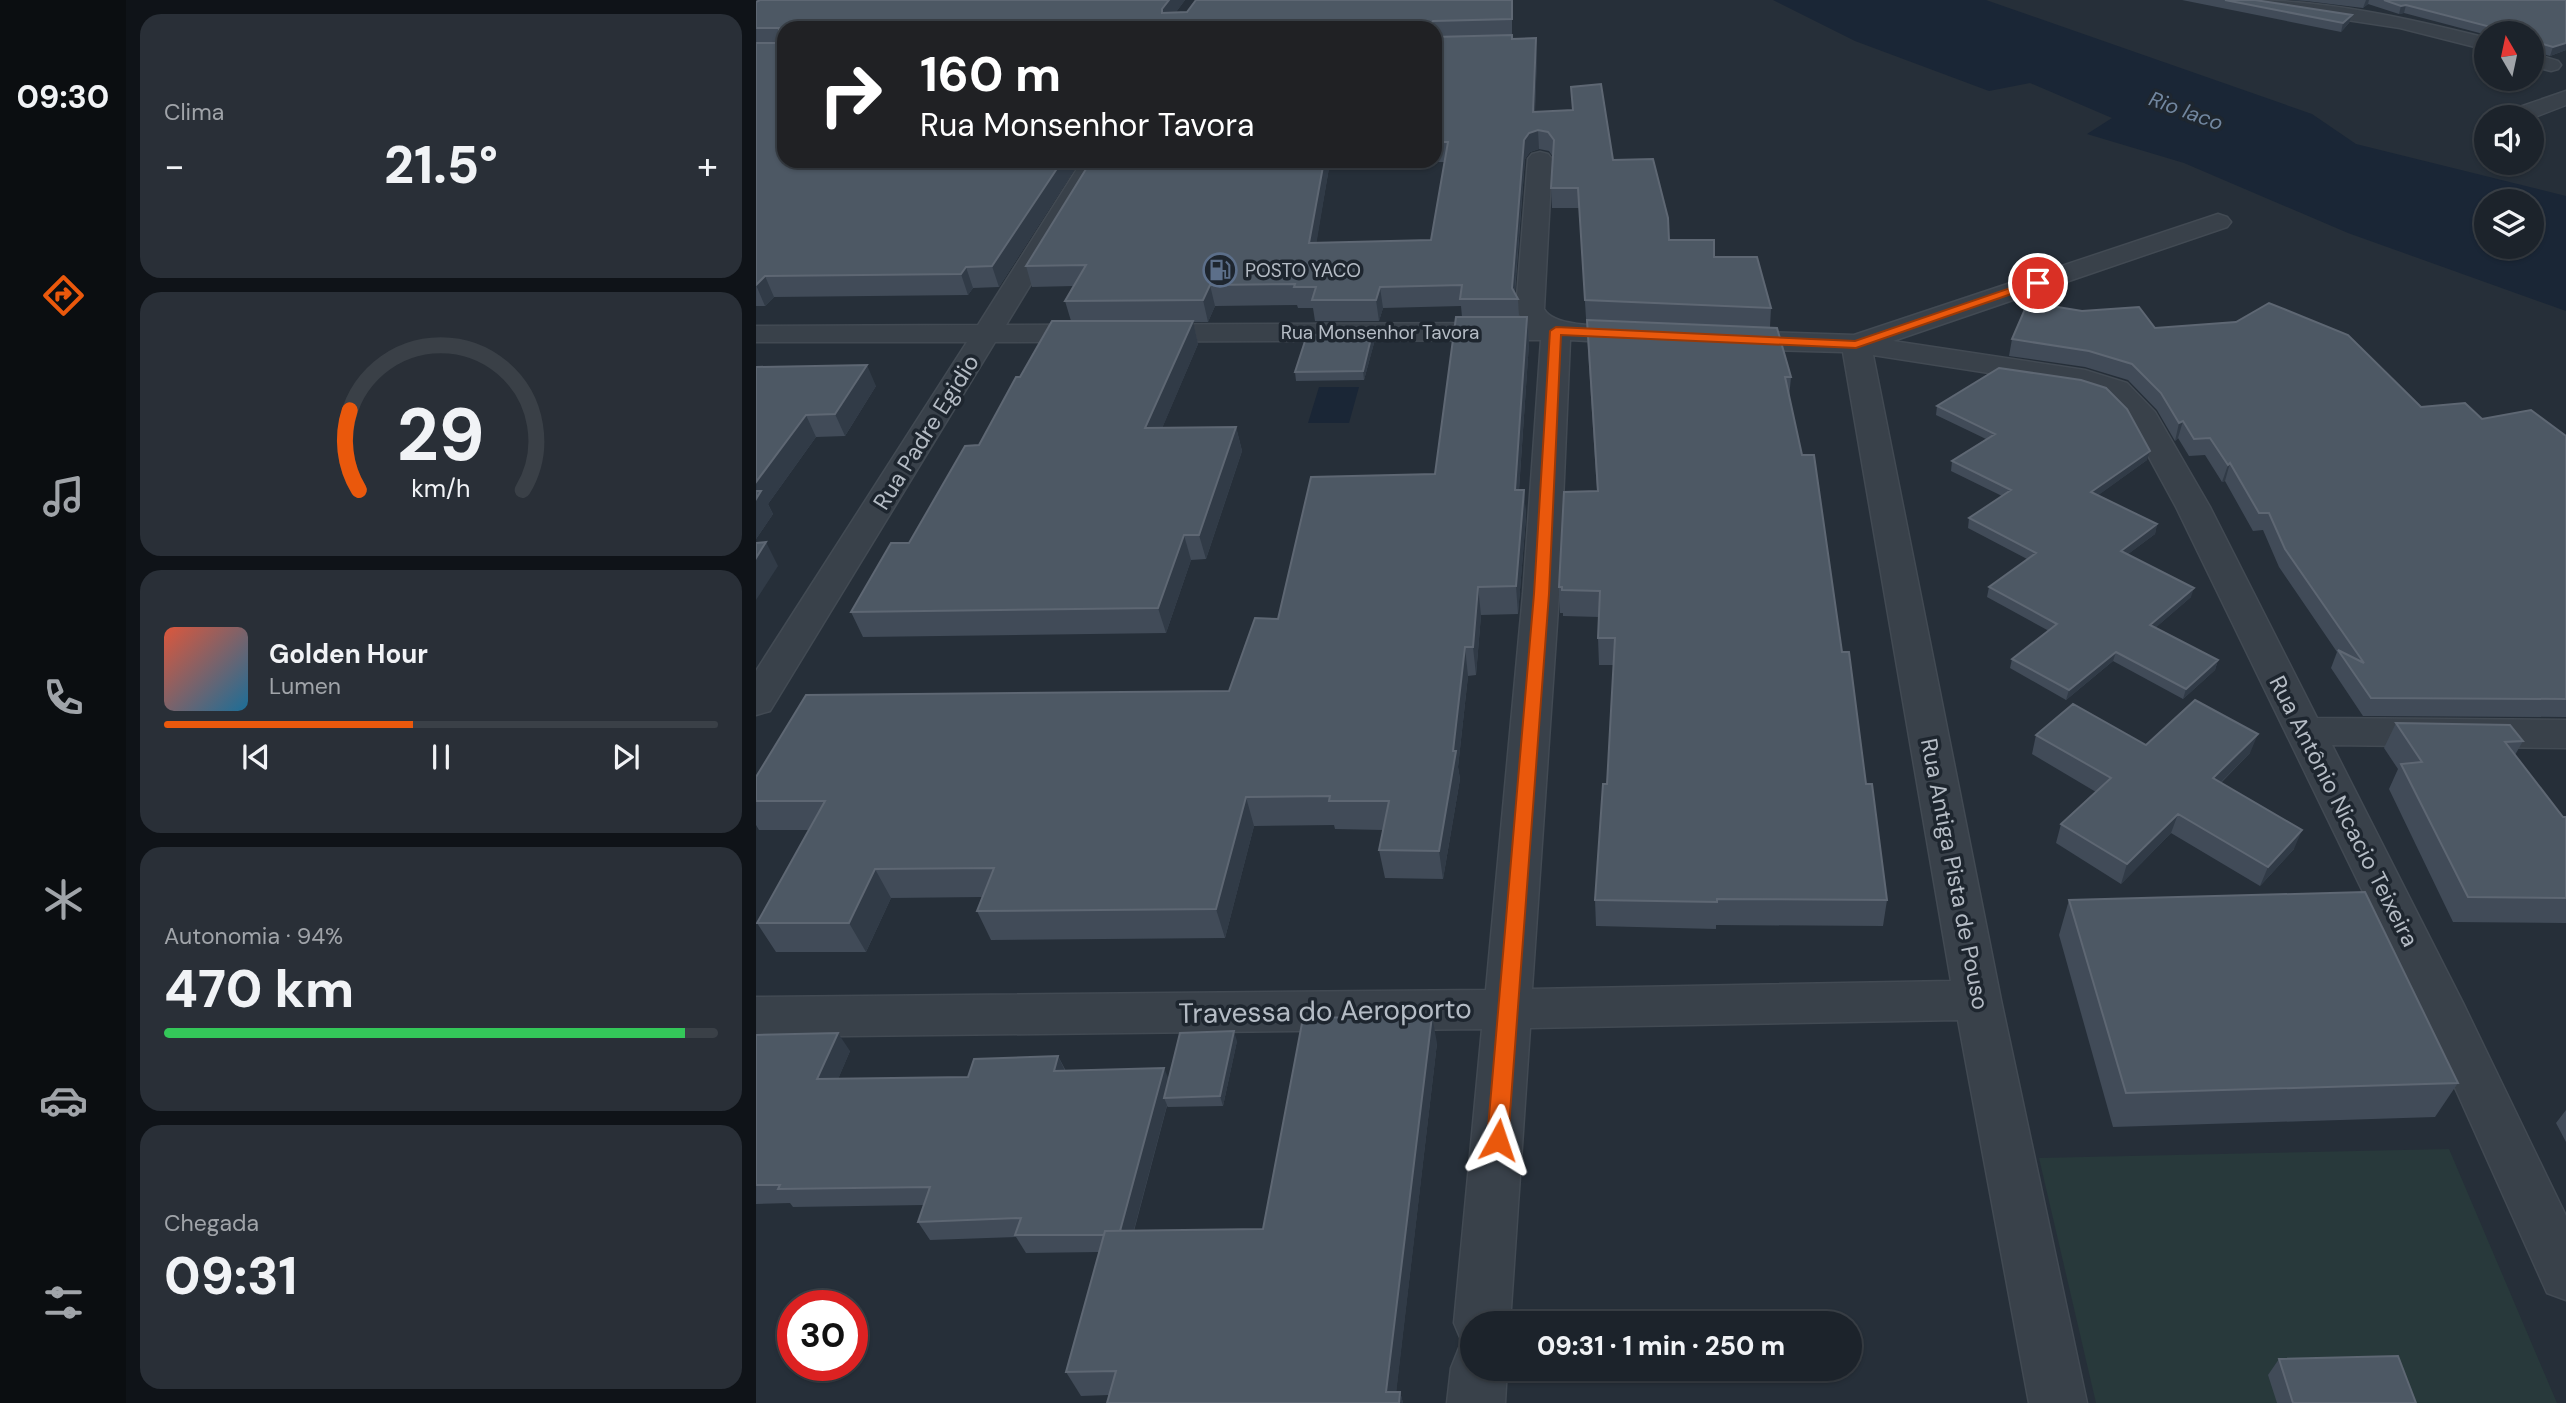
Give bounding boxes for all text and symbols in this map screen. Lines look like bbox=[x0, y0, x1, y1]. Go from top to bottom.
north arrow bbox=[2474, 21, 2544, 91]
map controls bbox=[2474, 21, 2544, 259]
text: 160 m bbox=[920, 42, 1061, 106]
icon: right bbox=[805, 49, 896, 140]
text: 09:30 bbox=[17, 76, 109, 118]
water label: Rio Iaco bbox=[2145, 85, 2227, 137]
text: Clima bbox=[164, 97, 224, 127]
text: Rua Monsenhor Tavora bbox=[920, 104, 1255, 146]
button: sound bbox=[2474, 105, 2544, 175]
text: 21.5° bbox=[384, 131, 498, 199]
text: − bbox=[164, 141, 185, 191]
text: + bbox=[697, 141, 718, 191]
button: layers bbox=[2474, 189, 2544, 259]
fuel station icon: POSTO YACO bbox=[1201, 251, 1239, 289]
pin bbox=[2008, 253, 2068, 313]
place label: POSTO YACO bbox=[1245, 258, 1361, 283]
icon: arrive bbox=[2019, 264, 2057, 302]
icon: directions bbox=[39, 271, 88, 320]
street label: Rua Monsenhor Tavora bbox=[1281, 320, 1479, 345]
street label: Rua Padre Egidio bbox=[866, 349, 986, 515]
text: 29 bbox=[397, 388, 485, 483]
text: km/h bbox=[411, 471, 471, 504]
icon: music bbox=[39, 472, 88, 521]
text: Golden Hour bbox=[269, 637, 428, 671]
street label: Rua Antônio Nicacio Teixeira bbox=[2262, 670, 2426, 952]
text: Lumen bbox=[269, 671, 341, 701]
icon: phone bbox=[39, 673, 88, 722]
street label: Rua Antiga Pista de Pouso bbox=[1914, 736, 1996, 1012]
icon: previous bbox=[237, 738, 275, 776]
icon: pause bbox=[422, 738, 460, 776]
icon: next bbox=[607, 738, 645, 776]
icon: climate bbox=[39, 875, 88, 924]
text: Autonomia · 94% bbox=[164, 921, 343, 951]
text: 470 km bbox=[164, 955, 354, 1023]
street label: Travessa do Aeroporto bbox=[1178, 990, 1472, 1032]
icon: car bbox=[39, 1076, 88, 1125]
position arrow bbox=[1461, 1103, 1535, 1177]
text: Chegada bbox=[164, 1208, 259, 1238]
text: 09:31 bbox=[164, 1242, 298, 1310]
icon: filters bbox=[39, 1278, 88, 1327]
speed limit sign: 30 bbox=[777, 1290, 868, 1381]
text: 09:31 · 1 min · 250 m bbox=[1537, 1329, 1785, 1363]

